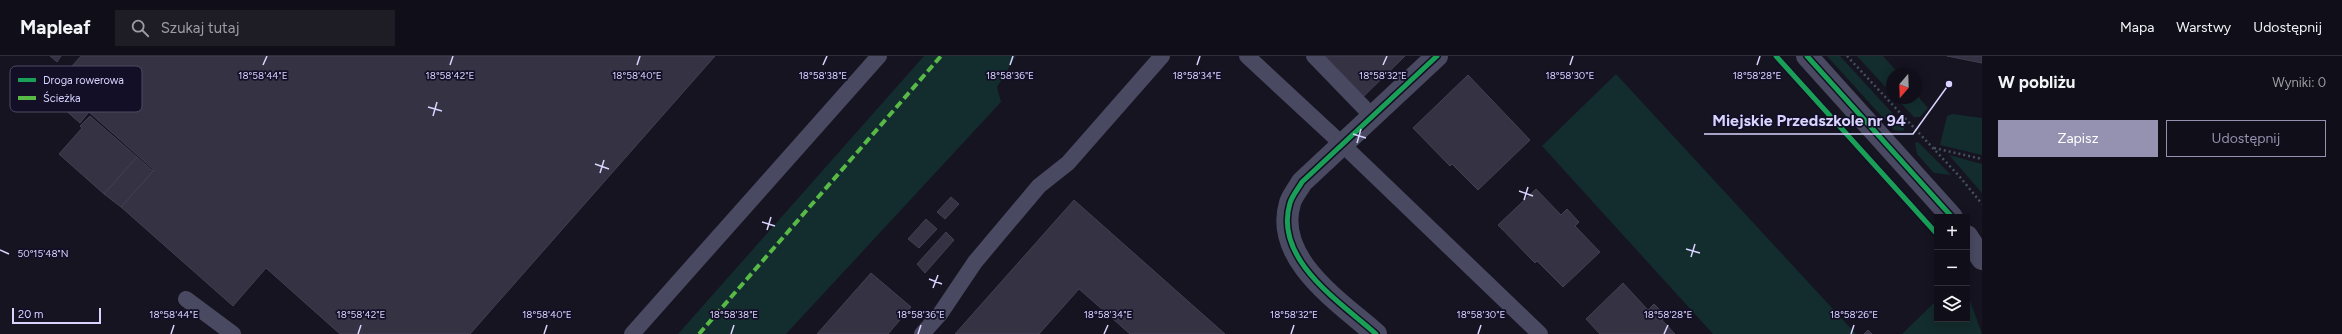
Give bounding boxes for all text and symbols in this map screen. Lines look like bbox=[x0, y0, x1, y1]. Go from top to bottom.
search box bbox=[115, 10, 395, 46]
text: Mapleaf bbox=[20, 16, 91, 39]
icon: search bbox=[129, 17, 151, 39]
text: Szukaj tutaj bbox=[161, 19, 239, 37]
text: Mapa bbox=[2120, 19, 2154, 36]
text: Warstwy bbox=[2176, 19, 2231, 36]
text: Udostępnij bbox=[2253, 19, 2322, 36]
legend bbox=[10, 66, 142, 112]
north arrow bbox=[1886, 68, 1922, 104]
text: 18°58'44"E bbox=[238, 69, 288, 82]
text: 18°58'42"E bbox=[426, 69, 474, 82]
text: 18°58'40"E bbox=[612, 69, 662, 82]
text: 18°58'38"E bbox=[799, 69, 847, 82]
text: 18°58'36"E bbox=[986, 69, 1034, 82]
text: 18°58'34"E bbox=[1173, 69, 1221, 82]
text: 18°58'32"E bbox=[1359, 69, 1407, 82]
text: 18°58'30"E bbox=[1546, 69, 1594, 82]
text: 18°58'28"E bbox=[1733, 69, 1781, 82]
text: W pobliżu bbox=[1998, 72, 2075, 92]
text: Droga rowerowa bbox=[43, 74, 124, 87]
text: Wyniki: 0 bbox=[2272, 75, 2326, 90]
text: Ścieżka bbox=[43, 91, 81, 105]
callout: Miejskie Przedszkole nr 94 bbox=[1704, 106, 1913, 134]
text: Miejskie Przedszkole nr 94 bbox=[1712, 111, 1906, 130]
button: Zapisz bbox=[1998, 120, 2158, 157]
button: Udostępnij bbox=[2166, 120, 2326, 157]
map controls bbox=[1934, 214, 1970, 322]
button: + bbox=[1934, 214, 1970, 250]
text: 50°15'48"N bbox=[17, 247, 69, 260]
button: − bbox=[1934, 250, 1970, 286]
button: layers bbox=[1934, 286, 1970, 322]
scale bar bbox=[12, 306, 101, 325]
text: 20 m bbox=[18, 308, 43, 321]
text: 18°58'44"E bbox=[149, 308, 199, 321]
text: 18°58'42"E bbox=[337, 308, 385, 321]
text: 18°58'40"E bbox=[522, 308, 572, 321]
text: 18°58'38"E bbox=[710, 308, 758, 321]
text: 18°58'36"E bbox=[897, 308, 945, 321]
text: 18°58'34"E bbox=[1084, 308, 1132, 321]
text: 18°58'32"E bbox=[1270, 308, 1318, 321]
text: 18°58'30"E bbox=[1457, 308, 1505, 321]
text: 18°58'28"E bbox=[1644, 308, 1692, 321]
text: 18°58'26"E bbox=[1830, 308, 1878, 321]

